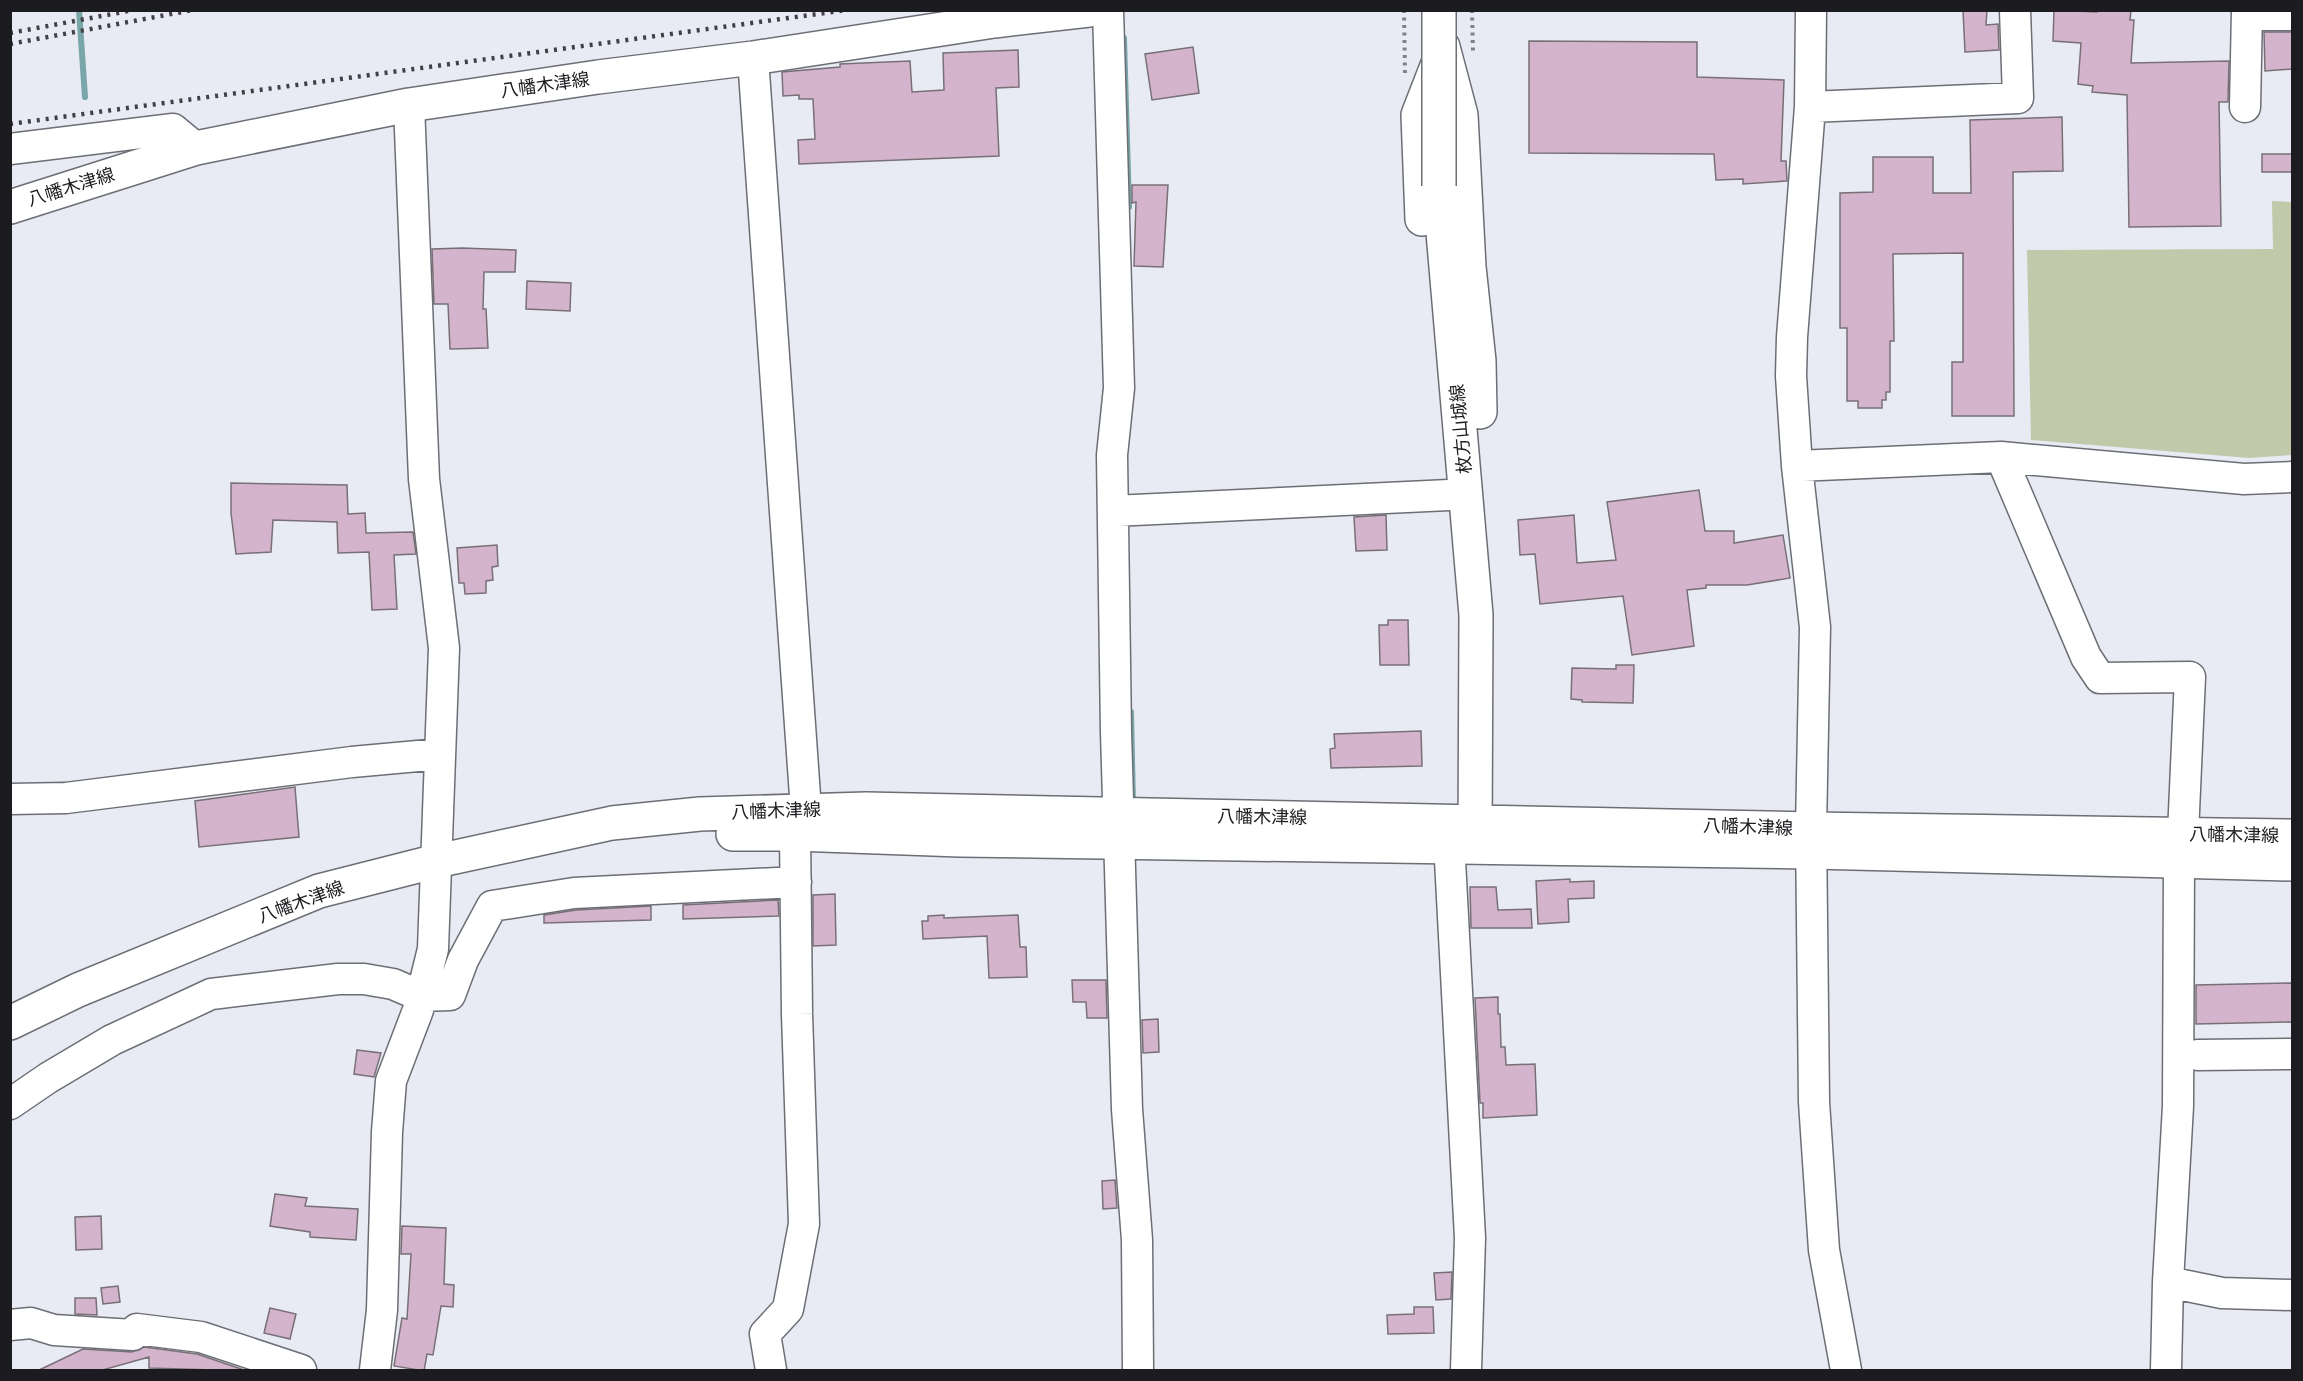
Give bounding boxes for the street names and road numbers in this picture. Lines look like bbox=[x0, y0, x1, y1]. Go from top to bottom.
street label: 八幡木津線 bbox=[499, 68, 591, 102]
street label: 八幡木津線 bbox=[25, 163, 117, 211]
street label: 枚方山城線 bbox=[1446, 383, 1476, 475]
street label: 八幡木津線 bbox=[731, 798, 821, 824]
street label: 八幡木津線 bbox=[1217, 805, 1307, 829]
street label: 八幡木津線 bbox=[1703, 814, 1793, 840]
street label: 八幡木津線 bbox=[2189, 823, 2279, 847]
street label: 八幡木津線 bbox=[255, 876, 347, 928]

